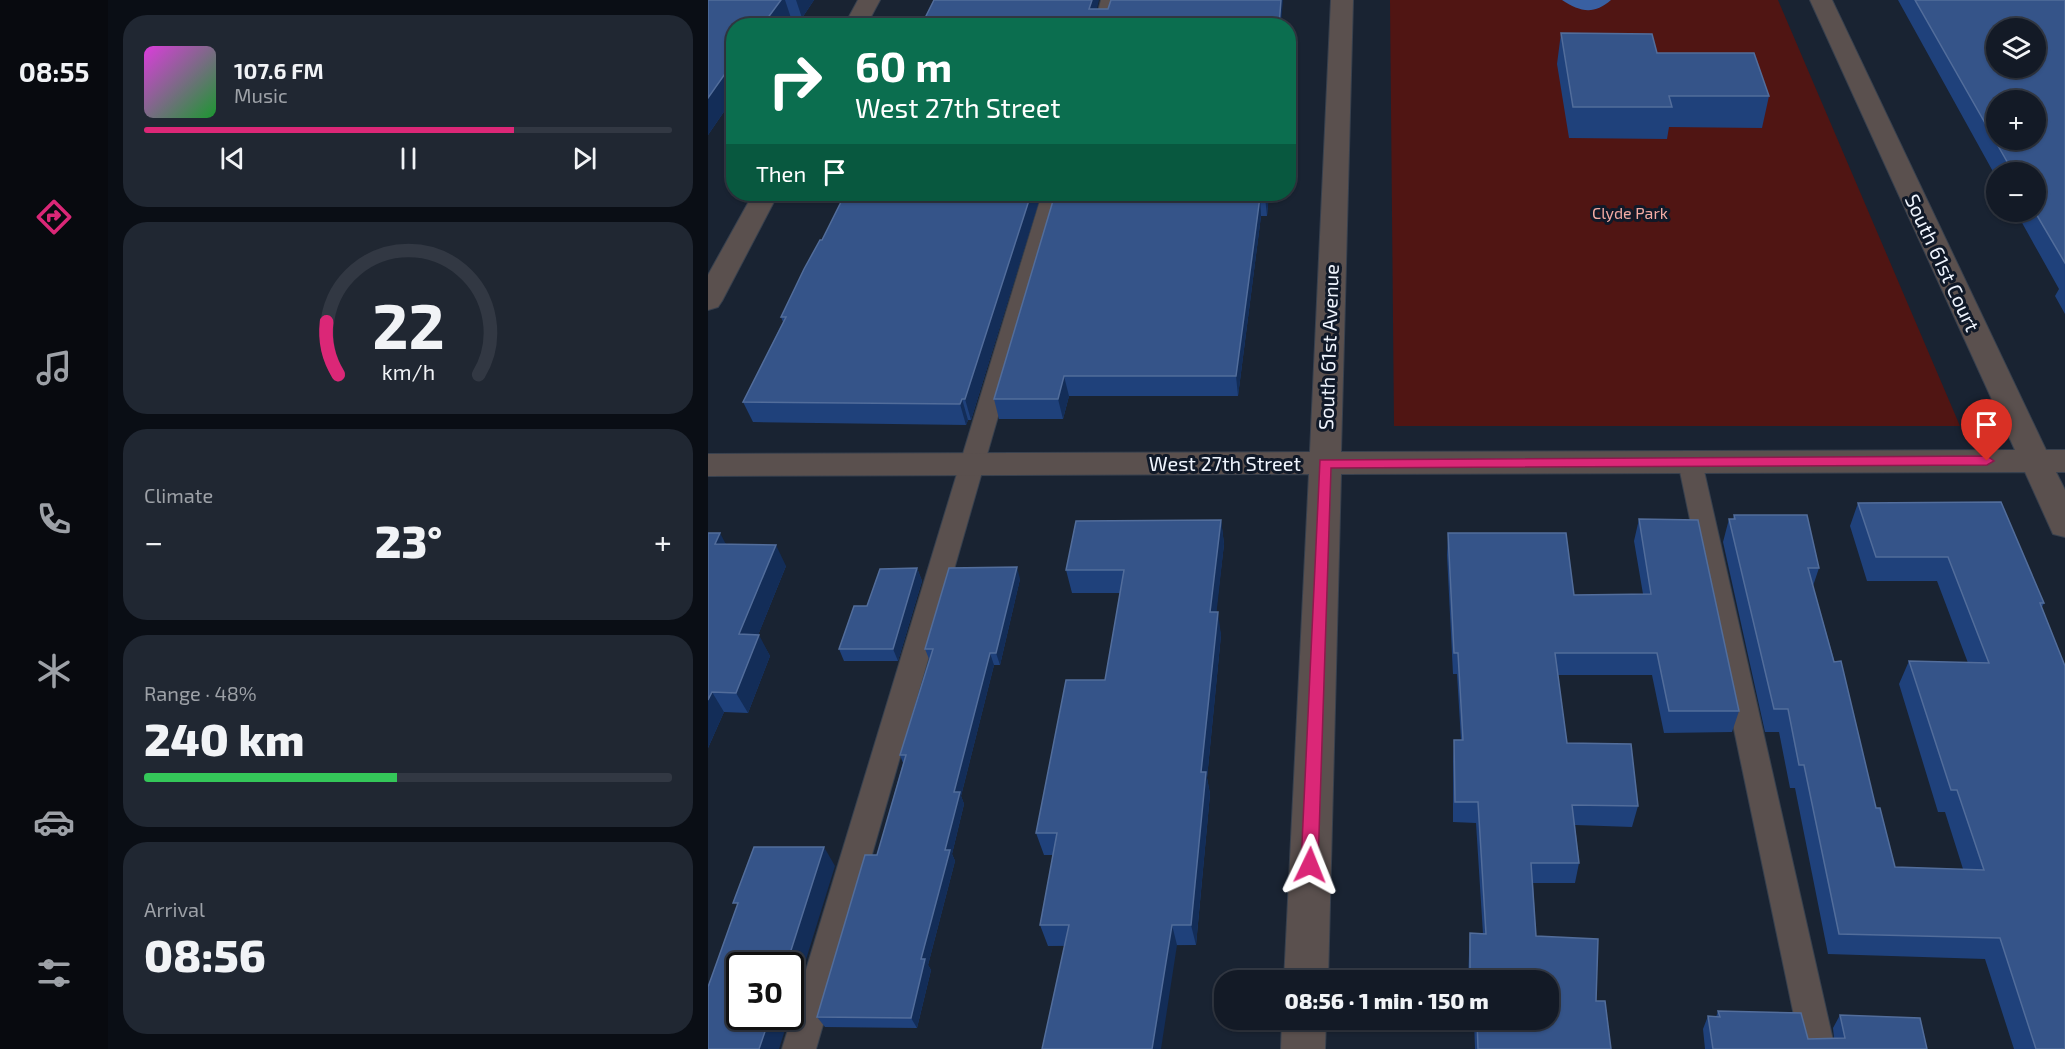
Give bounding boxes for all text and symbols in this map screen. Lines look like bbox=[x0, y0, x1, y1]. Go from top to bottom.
map controls bbox=[1986, 18, 2046, 222]
button: layers bbox=[1986, 18, 2046, 78]
text: 60 m bbox=[855, 40, 952, 90]
icon: right bbox=[756, 42, 834, 120]
text: 08:55 bbox=[19, 55, 89, 87]
text: 107.6 FM bbox=[234, 57, 324, 83]
text: Music bbox=[234, 83, 288, 107]
button: + bbox=[1986, 90, 2046, 150]
text: West 27th Street bbox=[855, 91, 1061, 123]
icon: previous bbox=[216, 142, 249, 175]
icon: pause bbox=[392, 142, 425, 175]
icon: next bbox=[568, 142, 601, 175]
icon: arrive bbox=[818, 156, 851, 189]
text: Then bbox=[756, 160, 806, 186]
button: − bbox=[1986, 162, 2046, 222]
street label: South 61st Court bbox=[1901, 190, 1985, 336]
icon: directions bbox=[33, 196, 75, 238]
park label: Clyde Park bbox=[1592, 203, 1668, 222]
street label: South 61st Avenue bbox=[1313, 264, 1343, 430]
text: 22 bbox=[372, 287, 444, 362]
icon: music bbox=[33, 347, 75, 389]
text: km/h bbox=[381, 359, 435, 384]
pin bbox=[1961, 399, 2012, 461]
icon: arrive bbox=[1970, 408, 2003, 441]
street label: West 27th Street bbox=[1149, 451, 1302, 475]
text: Climate bbox=[144, 483, 213, 507]
icon: phone bbox=[33, 498, 75, 540]
text: 23° bbox=[375, 513, 442, 567]
text: − bbox=[144, 521, 163, 561]
text: + bbox=[654, 521, 672, 561]
icon: climate bbox=[33, 650, 75, 692]
text: Range · 48% bbox=[144, 681, 257, 705]
text: 240 km bbox=[144, 711, 305, 765]
icon: car bbox=[33, 801, 75, 843]
position arrow bbox=[1278, 833, 1342, 897]
text: Arrival bbox=[144, 897, 205, 921]
text: 08:56 bbox=[144, 927, 266, 981]
icon: filters bbox=[33, 952, 75, 994]
speed limit sign: 30 bbox=[726, 952, 804, 1030]
text: 08:56 · 1 min · 150 m bbox=[1284, 987, 1489, 1013]

